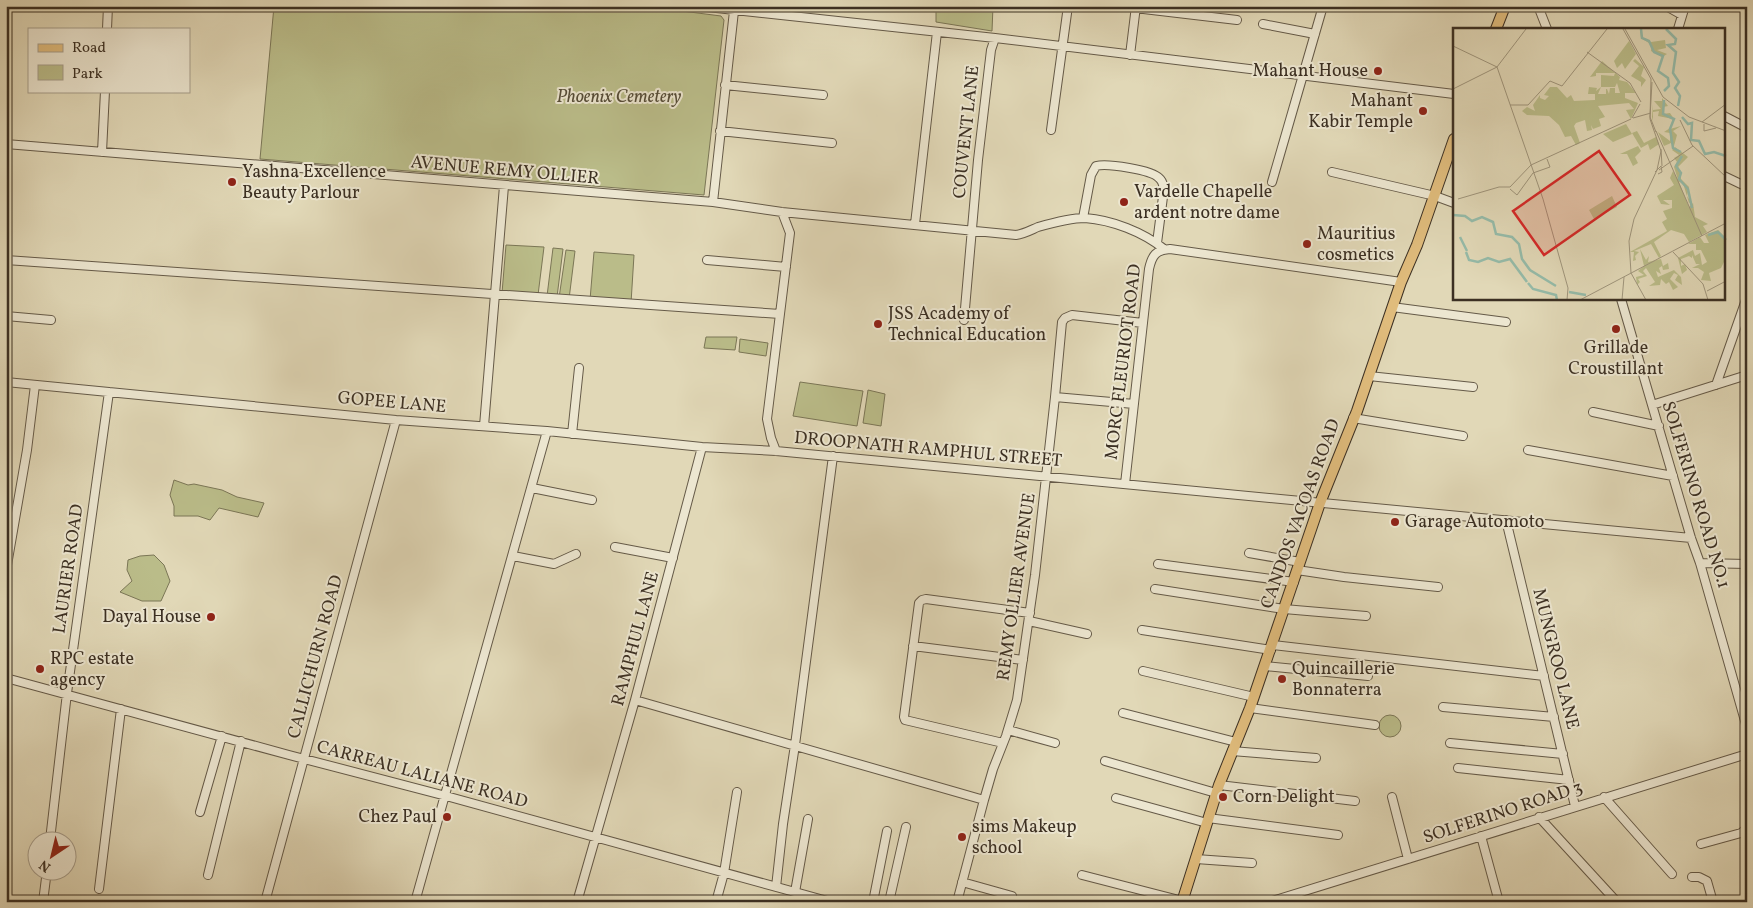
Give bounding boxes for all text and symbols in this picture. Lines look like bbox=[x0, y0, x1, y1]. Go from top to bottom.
legend bbox=[28, 28, 190, 92]
inset map bbox=[1453, 28, 1726, 300]
text: Road bbox=[72, 38, 106, 59]
place label: Mahant House bbox=[1252, 59, 1368, 84]
text: Park bbox=[72, 64, 103, 85]
street label: COUVENT LANE bbox=[948, 64, 986, 200]
marker: Mahant House bbox=[1372, 65, 1384, 77]
park label: Phoenix Cemetery bbox=[557, 85, 681, 110]
place label: Mahant Kabir Temple bbox=[1308, 89, 1413, 135]
marker: Mahant Kabir Temple bbox=[1417, 105, 1429, 117]
street label: AVENUE REMY OLLIER bbox=[409, 150, 601, 192]
place label: Yashna Excellence Beauty Parlour bbox=[242, 160, 386, 206]
marker: Yashna Excellence Beauty Parlour bbox=[226, 176, 238, 188]
place label: Vardelle Chapelle ardent notre dame bbox=[1134, 180, 1280, 226]
marker: Vardelle Chapelle ardent notre dame bbox=[1118, 196, 1130, 208]
place label: Mauritius cosmetics bbox=[1317, 222, 1395, 268]
marker: Mauritius cosmetics bbox=[1301, 238, 1313, 250]
street label: MORC FLEURIOT ROAD bbox=[1100, 263, 1148, 461]
place label: JSS Academy of Technical Education bbox=[888, 302, 1046, 348]
marker: JSS Academy of Technical Education bbox=[872, 318, 884, 330]
marker: Grillade Croustillant bbox=[1610, 323, 1622, 335]
place label: Grillade Croustillant bbox=[1568, 336, 1664, 382]
street label: GOPEE LANE bbox=[337, 386, 448, 420]
street label: SOLFERINO ROAD NO.1 bbox=[1655, 398, 1735, 592]
street label: CANDOS VACOAS ROAD bbox=[1255, 416, 1347, 612]
street label: DROOPNATH RAMPHUL STREET bbox=[793, 426, 1063, 474]
street label: REMY OLLIER AVENUE bbox=[991, 491, 1043, 683]
street label: LAURIER ROAD bbox=[48, 503, 90, 635]
place label: Garage Automoto bbox=[1405, 510, 1544, 535]
marker: Garage Automoto bbox=[1389, 516, 1401, 528]
street label: RAMPHUL LANE bbox=[606, 569, 666, 709]
street label: CALLICHURN ROAD bbox=[282, 573, 350, 741]
street label: MUNGROO LANE bbox=[1525, 586, 1585, 732]
place label: Dayal House bbox=[102, 605, 201, 630]
marker: Dayal House bbox=[205, 611, 217, 623]
place label: RPC estate agency bbox=[50, 647, 134, 693]
place label: Quincaillerie Bonnaterra bbox=[1292, 657, 1395, 703]
marker: RPC estate agency bbox=[34, 663, 46, 675]
marker: Quincaillerie Bonnaterra bbox=[1276, 673, 1288, 685]
street label: CARREAU LALIANE ROAD bbox=[314, 735, 530, 815]
street label: SOLFERINO ROAD 3 bbox=[1420, 775, 1586, 851]
place label: Corn Delight bbox=[1233, 785, 1335, 810]
marker: Corn Delight bbox=[1217, 791, 1229, 803]
place label: Chez Paul bbox=[358, 805, 437, 830]
marker: Chez Paul bbox=[441, 811, 453, 823]
place label: sims Makeup school bbox=[972, 815, 1077, 861]
north arrow bbox=[28, 830, 78, 880]
marker: sims Makeup school bbox=[956, 831, 968, 843]
text: N bbox=[36, 855, 55, 876]

